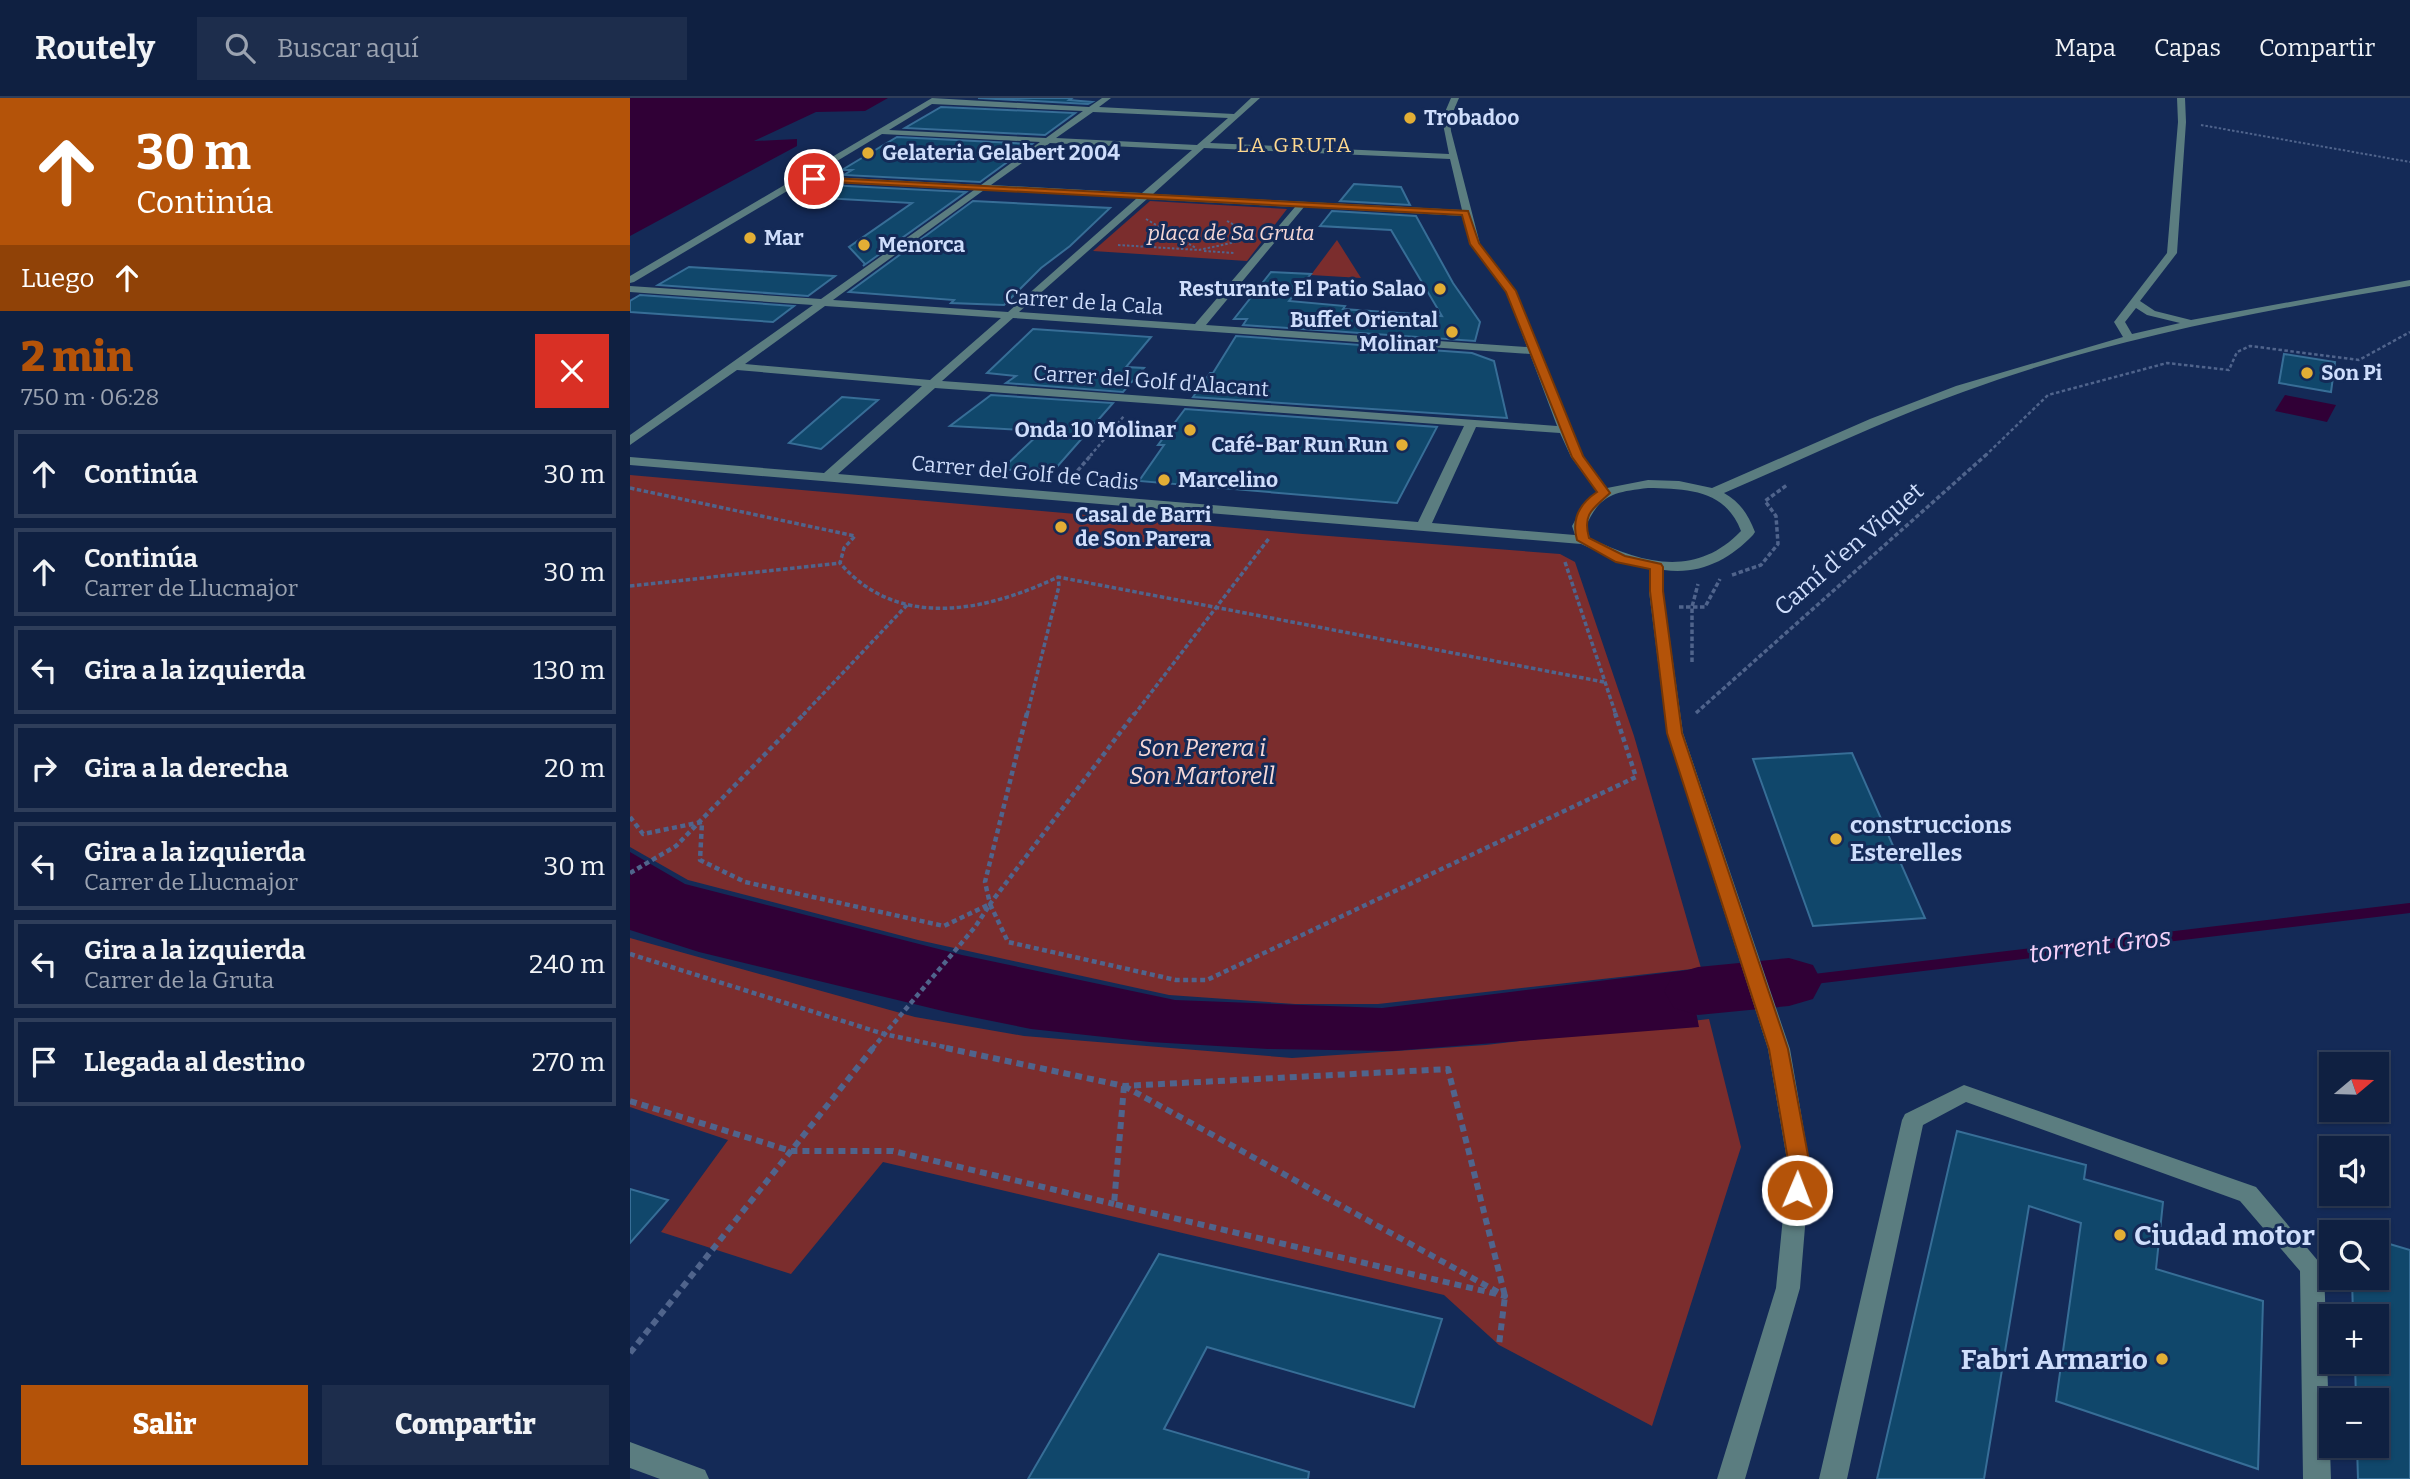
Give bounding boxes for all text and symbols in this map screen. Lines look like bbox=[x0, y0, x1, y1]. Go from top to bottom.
search box bbox=[197, 17, 687, 80]
text: Routely bbox=[35, 28, 155, 68]
icon: search bbox=[221, 29, 259, 67]
text: Buscar aquí bbox=[277, 33, 419, 64]
text: Mapa bbox=[2054, 34, 2116, 62]
text: Capas bbox=[2154, 34, 2221, 62]
text: Compartir bbox=[2259, 34, 2375, 62]
place label: Trobadoo bbox=[1424, 105, 1519, 131]
marker: Trobadoo bbox=[1402, 110, 1418, 126]
text: 30 m bbox=[136, 123, 251, 182]
icon: ahead bbox=[21, 126, 112, 217]
district label: LA GRUTA bbox=[1237, 132, 1353, 158]
place label: Gelateria Gelabert 2004 bbox=[882, 140, 1120, 166]
marker: Gelateria Gelabert 2004 bbox=[860, 145, 876, 161]
pin bbox=[784, 149, 844, 209]
icon: arrive bbox=[795, 160, 833, 198]
text: Continúa bbox=[136, 183, 273, 221]
park label: plaça de Sa Gruta bbox=[1145, 220, 1315, 246]
place label: Mar bbox=[764, 225, 804, 251]
marker: Mar bbox=[742, 230, 758, 246]
place label: Menorca bbox=[878, 232, 965, 258]
marker: Menorca bbox=[856, 237, 872, 253]
icon: ahead bbox=[108, 259, 146, 297]
text: Luego bbox=[21, 263, 94, 294]
place label: Resturante El Patio Salao bbox=[1179, 276, 1426, 302]
marker: Resturante El Patio Salao bbox=[1432, 281, 1448, 297]
street label: Carrer de la Cala bbox=[1004, 283, 1165, 321]
place label: Buffet Oriental Molinar bbox=[1290, 307, 1438, 357]
marker: Buffet Oriental Molinar bbox=[1444, 324, 1460, 340]
text: 2 min bbox=[21, 332, 133, 382]
button: close bbox=[535, 334, 609, 408]
street label: Carrer del Golf d'Alacant bbox=[1032, 360, 1270, 402]
place label: Son Pi bbox=[2321, 360, 2383, 386]
marker: Son Pi bbox=[2299, 365, 2315, 381]
text: 750 m · 06:28 bbox=[21, 383, 159, 411]
place label: Onda 10 Molinar bbox=[1014, 417, 1176, 443]
marker: Onda 10 Molinar bbox=[1182, 422, 1198, 438]
place label: Café-Bar Run Run bbox=[1211, 432, 1388, 458]
marker: Café-Bar Run Run bbox=[1394, 437, 1410, 453]
street label: Carrer del Golf de Cadis bbox=[910, 450, 1140, 496]
icon: ahead bbox=[25, 455, 63, 493]
text: Continúa bbox=[84, 459, 198, 490]
text: 30 m bbox=[544, 459, 605, 490]
place label: Marcelino bbox=[1178, 467, 1278, 493]
marker: Marcelino bbox=[1156, 472, 1172, 488]
street label: Camí d'en Viquet bbox=[1769, 477, 1929, 621]
place label: Casal de Barri de Son Parera bbox=[1075, 502, 1212, 552]
marker: Casal de Barri de Son Parera bbox=[1053, 519, 1069, 535]
text: Continúa bbox=[84, 543, 198, 574]
icon: ahead bbox=[25, 553, 63, 591]
text: 30 m bbox=[544, 557, 605, 588]
text: Carrer de Llucmajor bbox=[84, 574, 298, 602]
icon: left bbox=[25, 651, 63, 689]
text: Gira a la izquierda bbox=[84, 655, 306, 686]
text: 130 m bbox=[533, 655, 605, 686]
park label: Son Perera i Son Martorell bbox=[1129, 734, 1275, 790]
icon: right bbox=[25, 749, 63, 787]
text: Gira a la derecha bbox=[84, 753, 288, 784]
text: 20 m bbox=[544, 753, 605, 784]
place label: construccions Esterelles bbox=[1850, 811, 2012, 867]
marker: construccions Esterelles bbox=[1828, 831, 1844, 847]
text: Gira a la izquierda bbox=[84, 837, 306, 868]
icon: left bbox=[25, 847, 63, 885]
text: 30 m bbox=[544, 851, 605, 882]
text: Carrer de Llucmajor bbox=[84, 868, 298, 896]
water label: torrent Gros bbox=[2027, 921, 2173, 970]
text: Gira a la izquierda bbox=[84, 935, 306, 966]
icon: left bbox=[25, 945, 63, 983]
text: 240 m bbox=[529, 949, 605, 980]
text: Carrer de la Gruta bbox=[84, 966, 274, 994]
icon: arrive bbox=[25, 1043, 63, 1081]
text: Llegada al destino bbox=[84, 1047, 305, 1078]
text: 270 m bbox=[532, 1047, 605, 1078]
north arrow bbox=[2319, 1052, 2389, 1122]
map controls bbox=[2319, 1052, 2389, 1458]
button: sound bbox=[2319, 1136, 2389, 1206]
position arrow bbox=[1760, 1153, 1834, 1227]
place label: Ciudad motor bbox=[2134, 1219, 2315, 1252]
button: search bbox=[2319, 1220, 2389, 1290]
marker: Ciudad motor bbox=[2112, 1227, 2128, 1243]
button: + bbox=[2319, 1304, 2389, 1374]
place label: Fabri Armario bbox=[1961, 1343, 2148, 1376]
marker: Fabri Armario bbox=[2154, 1351, 2170, 1367]
button: Salir bbox=[21, 1385, 308, 1465]
button: Compartir bbox=[322, 1385, 609, 1465]
button: − bbox=[2319, 1388, 2389, 1458]

